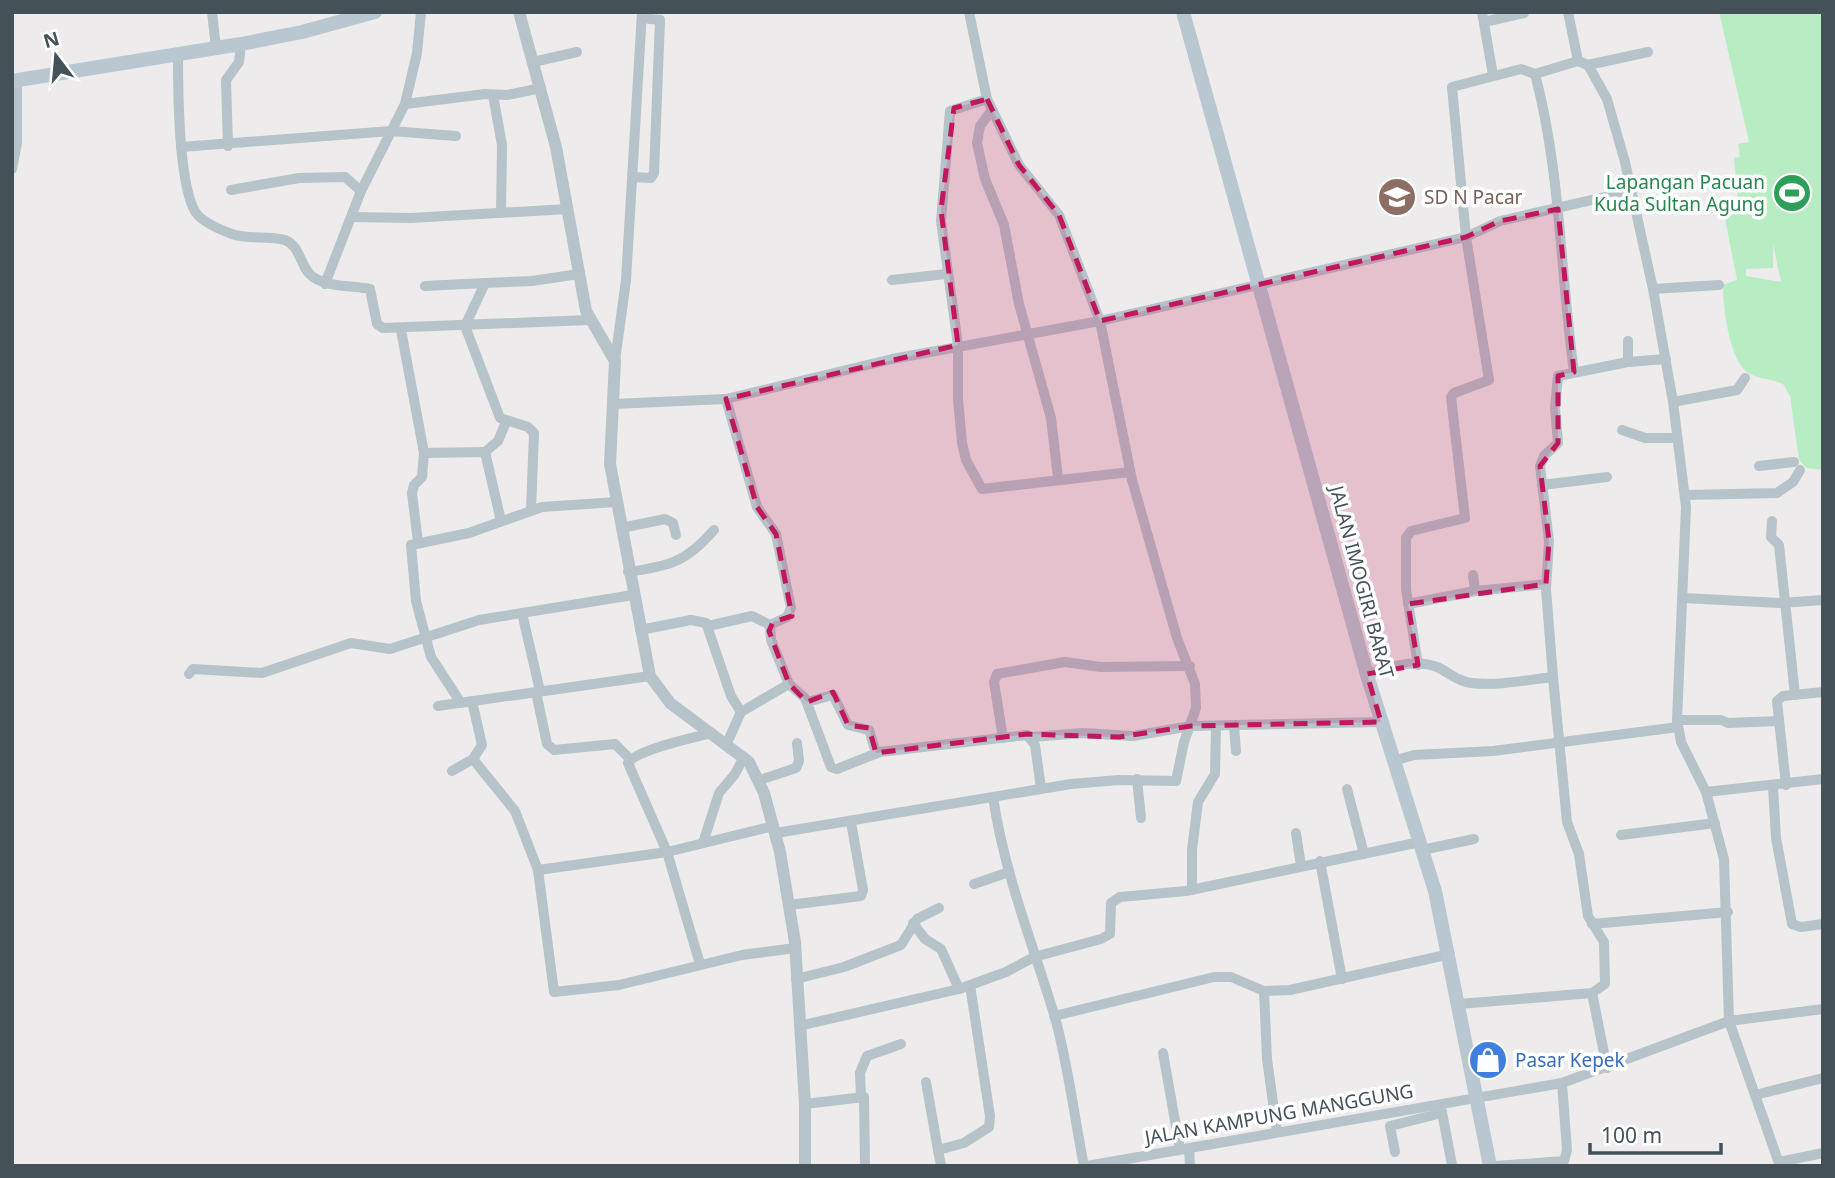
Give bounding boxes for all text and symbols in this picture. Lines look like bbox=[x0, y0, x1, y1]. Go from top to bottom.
north arrow bbox=[21, 21, 91, 91]
text: N bbox=[40, 25, 62, 54]
place label: Lapangan Pacuan Kuda Sultan Agung bbox=[1594, 169, 1765, 217]
sports icon: Lapangan Pacuan Kuda Sultan Agung bbox=[1771, 172, 1813, 214]
school or university icon: SD N Pacar bbox=[1376, 176, 1418, 218]
place label: SD N Pacar bbox=[1424, 184, 1523, 210]
street label: JALAN IMOGIRI BARAT bbox=[1323, 481, 1400, 682]
shop icon: Pasar Kepek bbox=[1467, 1039, 1509, 1081]
place label: Pasar Kepek bbox=[1515, 1047, 1625, 1073]
street label: JALAN KAMPUNG MANGGUNG bbox=[1141, 1078, 1415, 1151]
scale bar bbox=[1590, 1112, 1721, 1156]
text: 100 m bbox=[1601, 1121, 1662, 1149]

